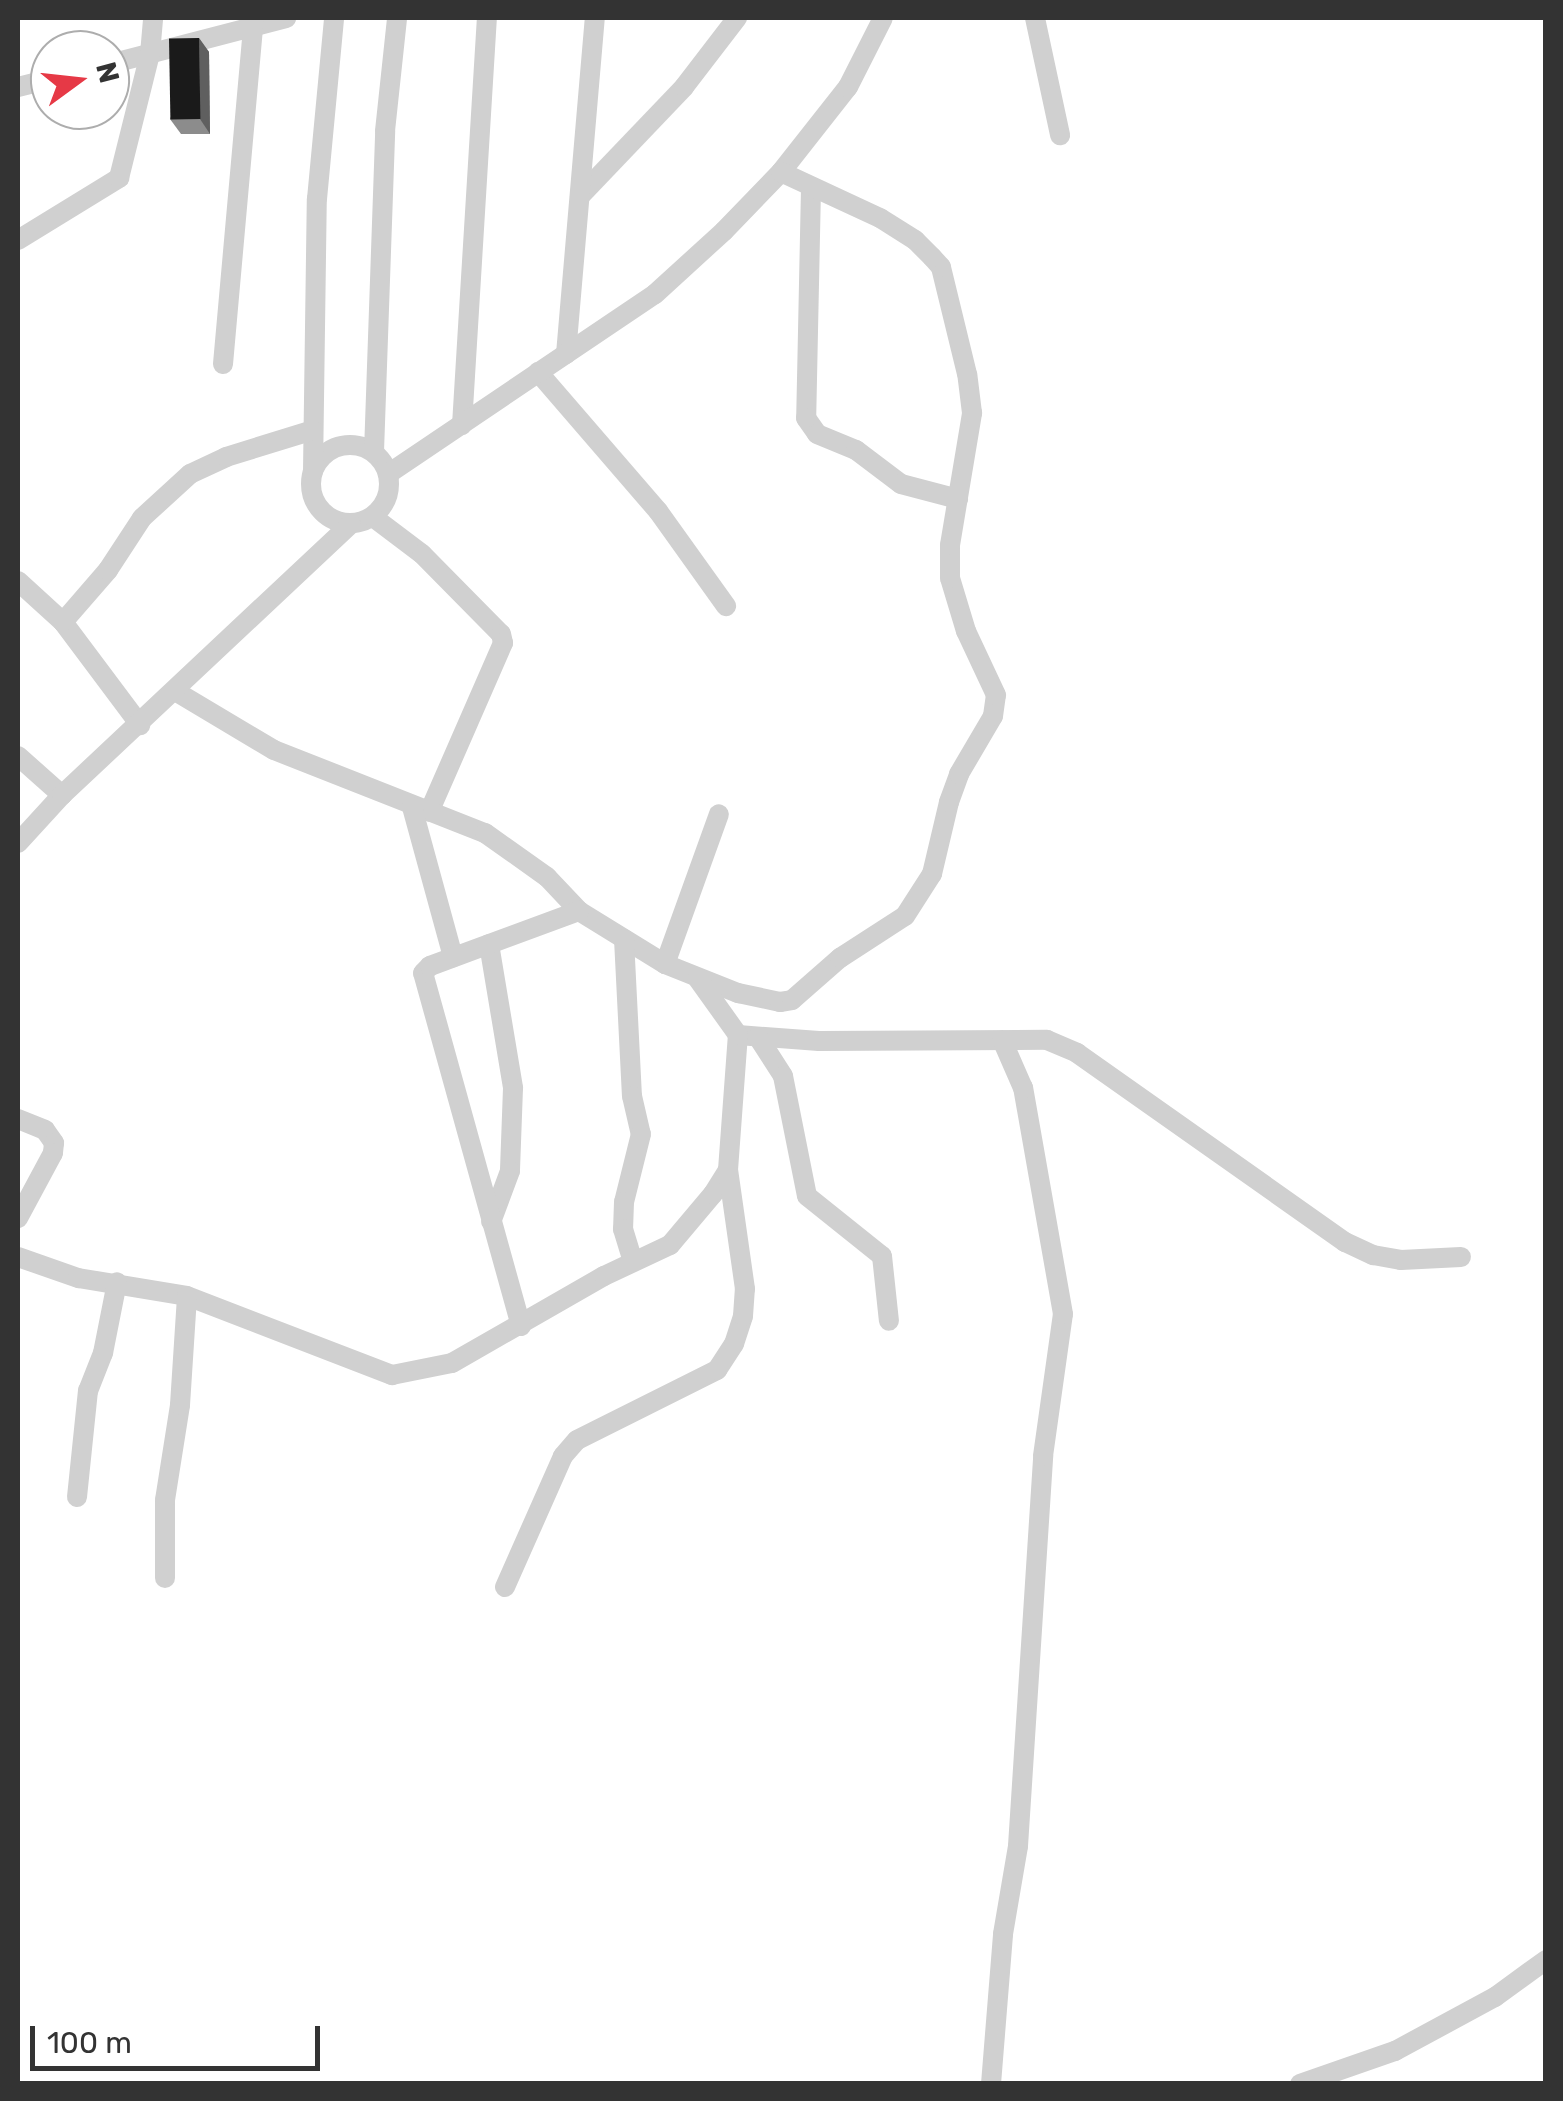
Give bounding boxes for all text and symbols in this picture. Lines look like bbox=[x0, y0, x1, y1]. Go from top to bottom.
north arrow bbox=[30, 30, 130, 130]
text: N bbox=[89, 59, 126, 87]
scale bar bbox=[35, 2006, 325, 2068]
text: 100 m bbox=[47, 2025, 132, 2061]

